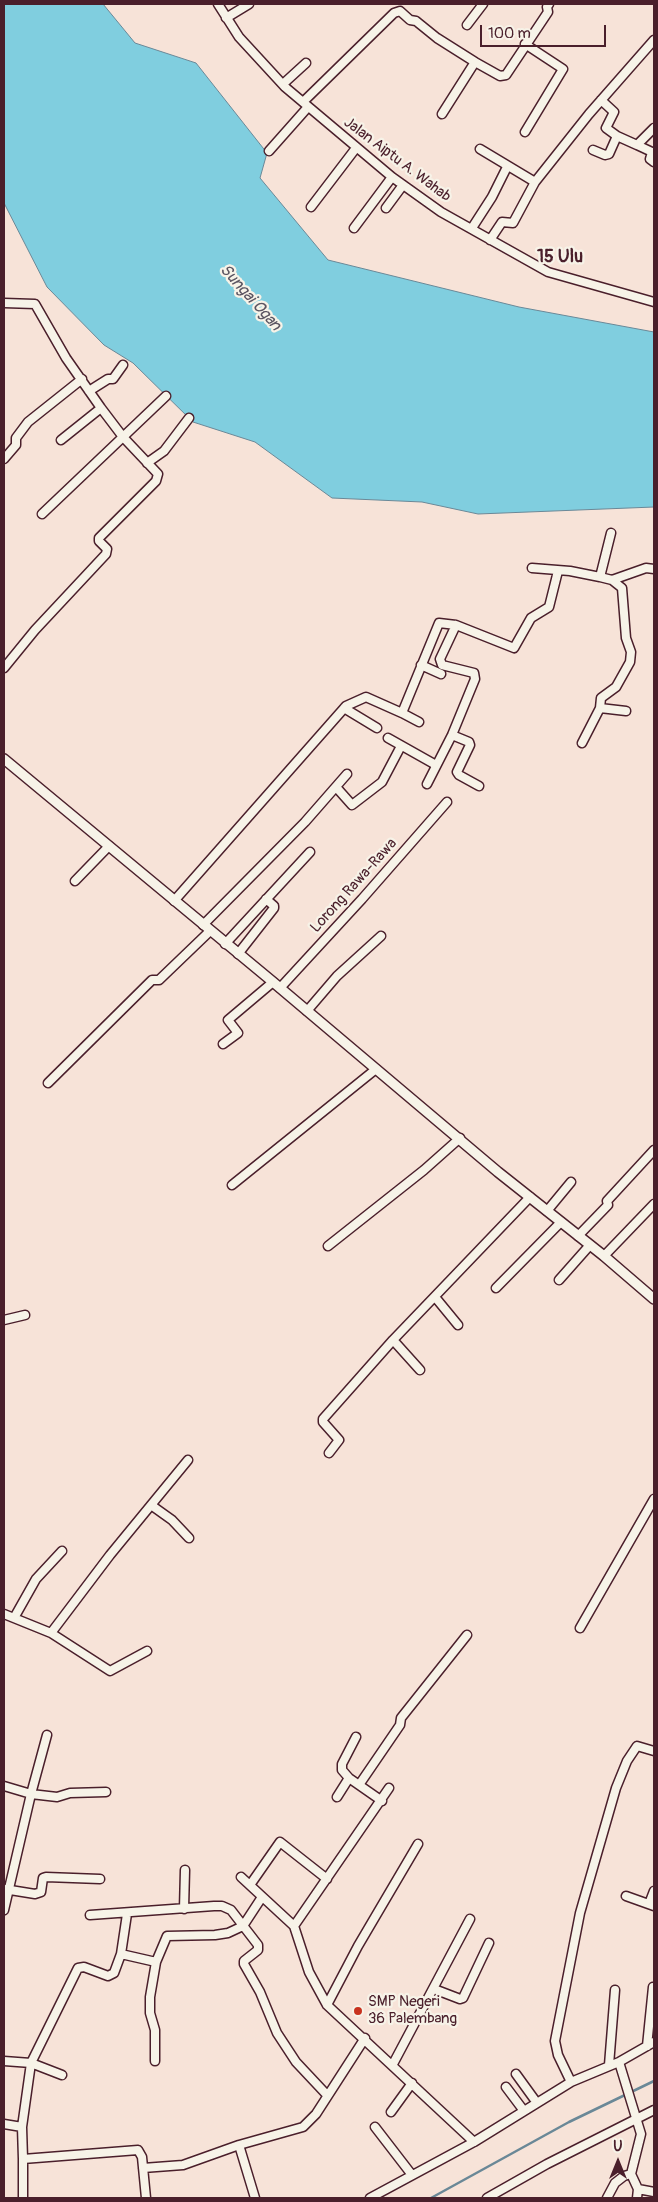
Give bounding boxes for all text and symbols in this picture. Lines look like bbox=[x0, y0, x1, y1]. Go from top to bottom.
scale bar bbox=[483, 15, 609, 47]
text: 100 m bbox=[488, 24, 531, 43]
street label: Jalan Aiptu A. Wahab bbox=[340, 114, 454, 206]
district label: 15 Ulu bbox=[537, 246, 583, 268]
water label: Sungai Ogan bbox=[215, 261, 285, 335]
street label: Lorong Rawa-Rawa bbox=[307, 835, 401, 937]
place label: SMP Negeri 36 Palembang bbox=[368, 1993, 457, 2028]
marker: SMP Negeri 36 Palembang bbox=[352, 2005, 364, 2017]
north arrow bbox=[593, 2137, 643, 2187]
text: U bbox=[613, 2138, 623, 2155]

